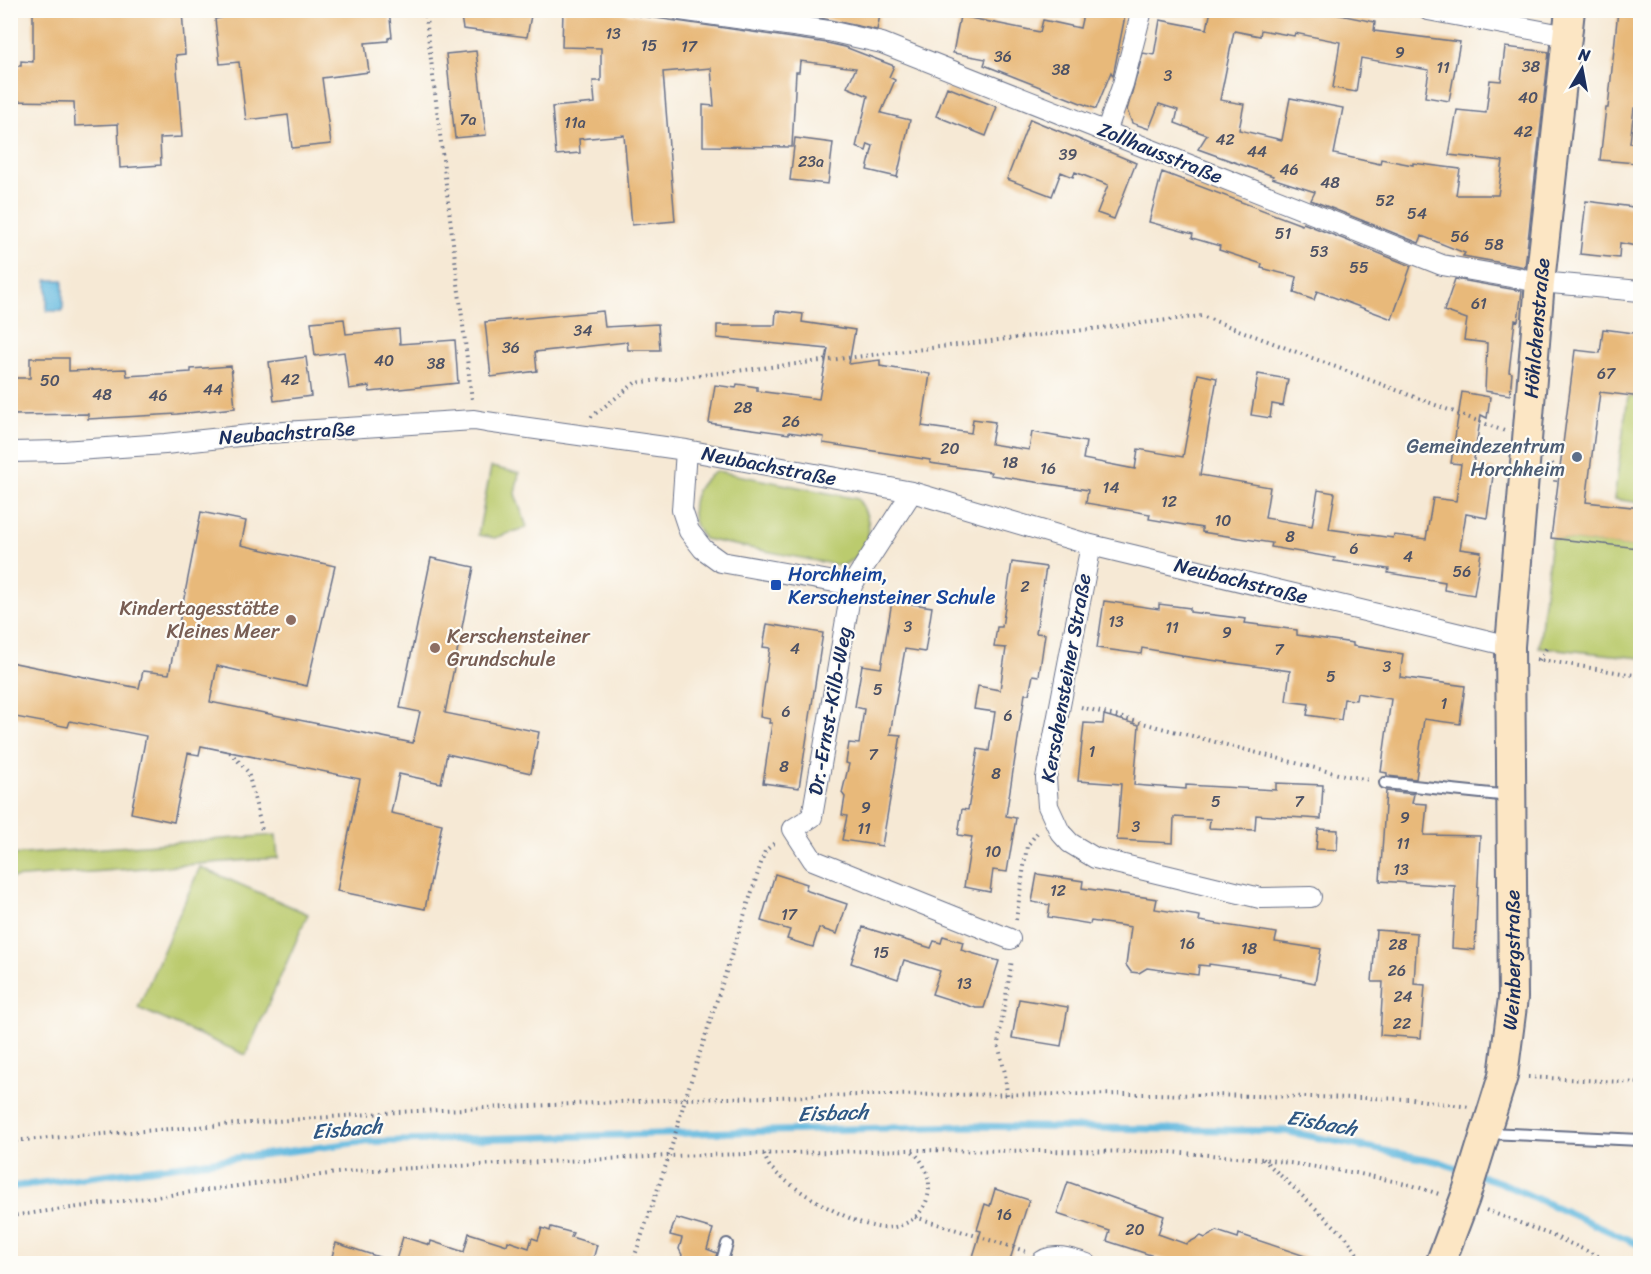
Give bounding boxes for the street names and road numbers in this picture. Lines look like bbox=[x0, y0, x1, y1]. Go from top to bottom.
street label: Zollhausstraße bbox=[1092, 112, 1228, 194]
street label: Höhlchenstraße bbox=[1513, 256, 1560, 400]
street label: Neubachstraße bbox=[218, 411, 356, 455]
street label: Neubachstraße bbox=[699, 436, 839, 496]
street label: Neubachstraße bbox=[1170, 547, 1312, 615]
street label: Kerschensteiner Straße bbox=[1030, 571, 1102, 785]
street label: Dr.-Ernst-Kilb-Weg bbox=[798, 624, 862, 798]
street label: Weinbergstraße bbox=[1492, 890, 1531, 1032]

